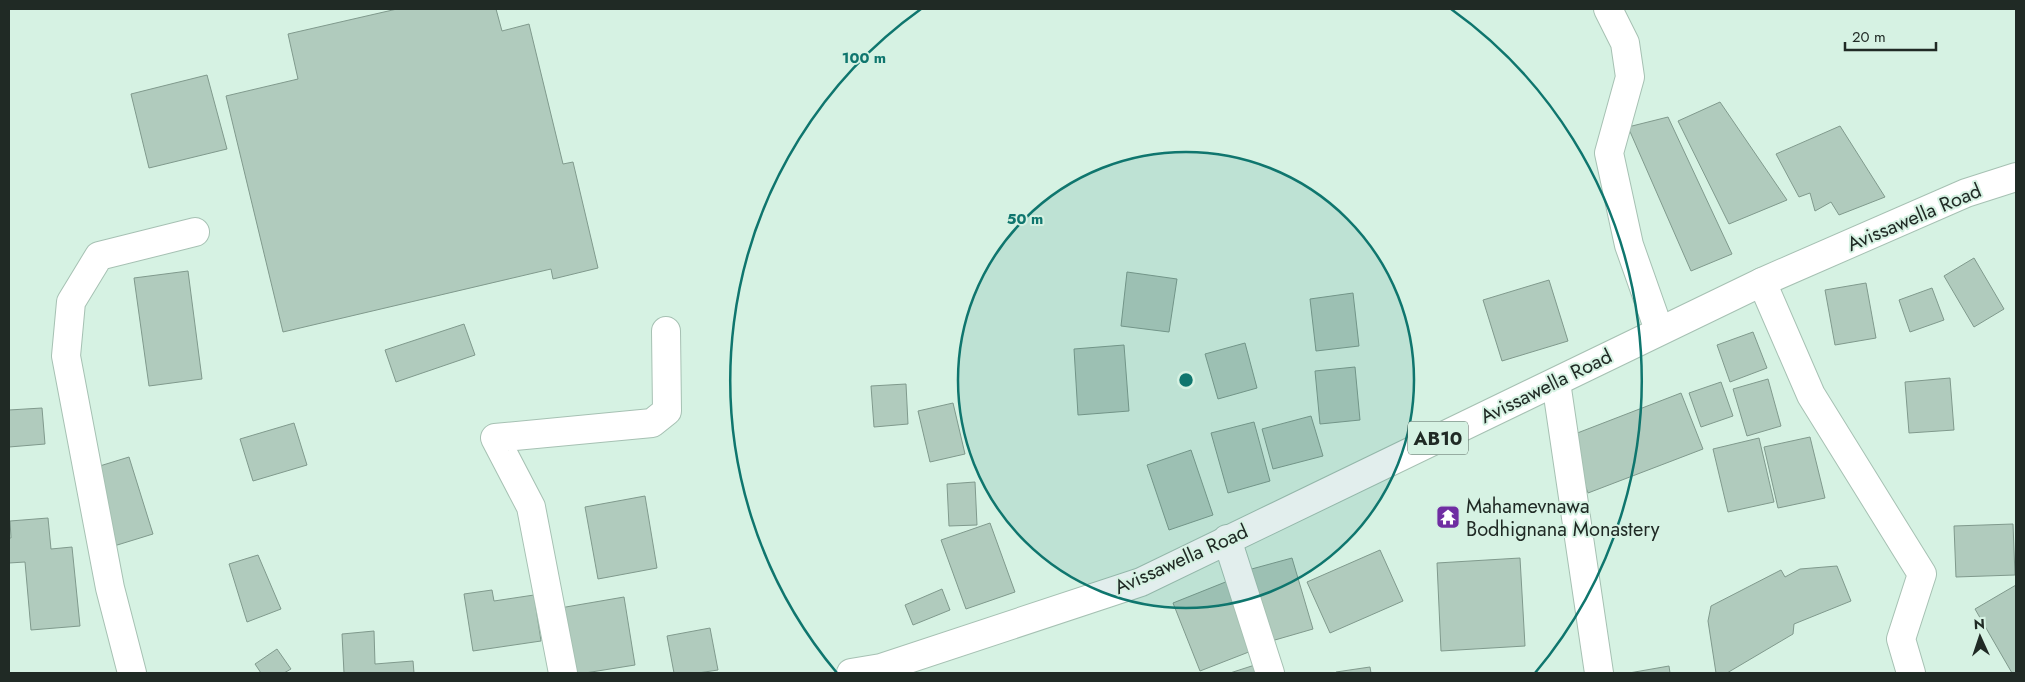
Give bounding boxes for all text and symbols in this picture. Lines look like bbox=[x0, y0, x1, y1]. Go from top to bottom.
scale bar bbox=[1845, 20, 1936, 52]
text: 20 m bbox=[1852, 26, 1886, 48]
text: 100 m bbox=[842, 47, 886, 69]
street label: Avissawella Road bbox=[1843, 176, 1986, 259]
text: 50 m bbox=[1007, 208, 1043, 230]
street label: Avissawella Road bbox=[1475, 342, 1617, 431]
centre of rings bbox=[1177, 371, 1195, 389]
road number: AB10 bbox=[1408, 422, 1468, 454]
place label: Mahamevnawa Bodhignana Monastery bbox=[1466, 492, 1660, 544]
temple icon: Mahamevnawa Bodhignana Monastery bbox=[1435, 504, 1461, 530]
street label: Avissawella Road bbox=[1110, 517, 1253, 602]
north arrow bbox=[1955, 612, 2005, 662]
text: N bbox=[1973, 614, 1985, 634]

